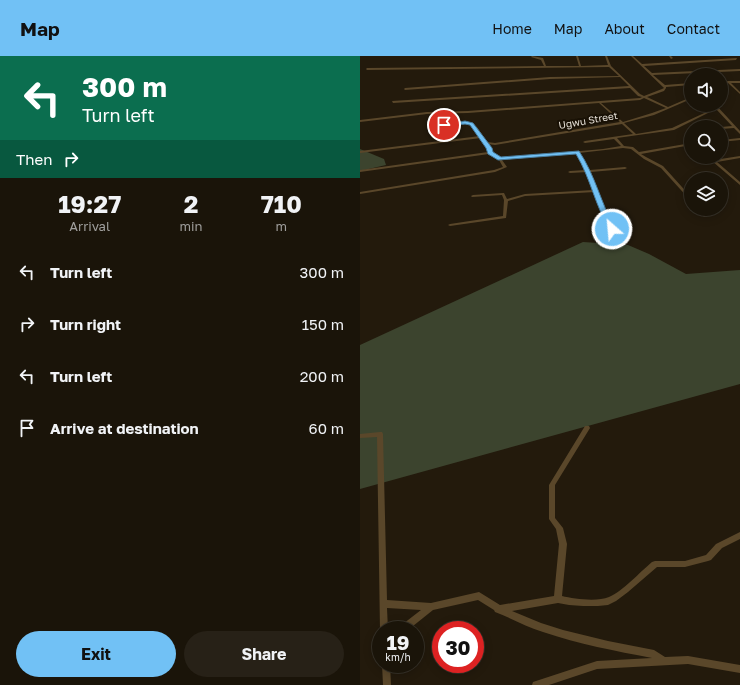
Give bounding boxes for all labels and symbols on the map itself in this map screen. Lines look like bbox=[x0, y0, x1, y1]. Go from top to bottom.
pin bbox=[427, 108, 461, 142]
street label: Ugwu Street bbox=[558, 109, 618, 131]
position arrow bbox=[591, 208, 633, 250]
speed limit sign: 30 bbox=[432, 621, 484, 673]

